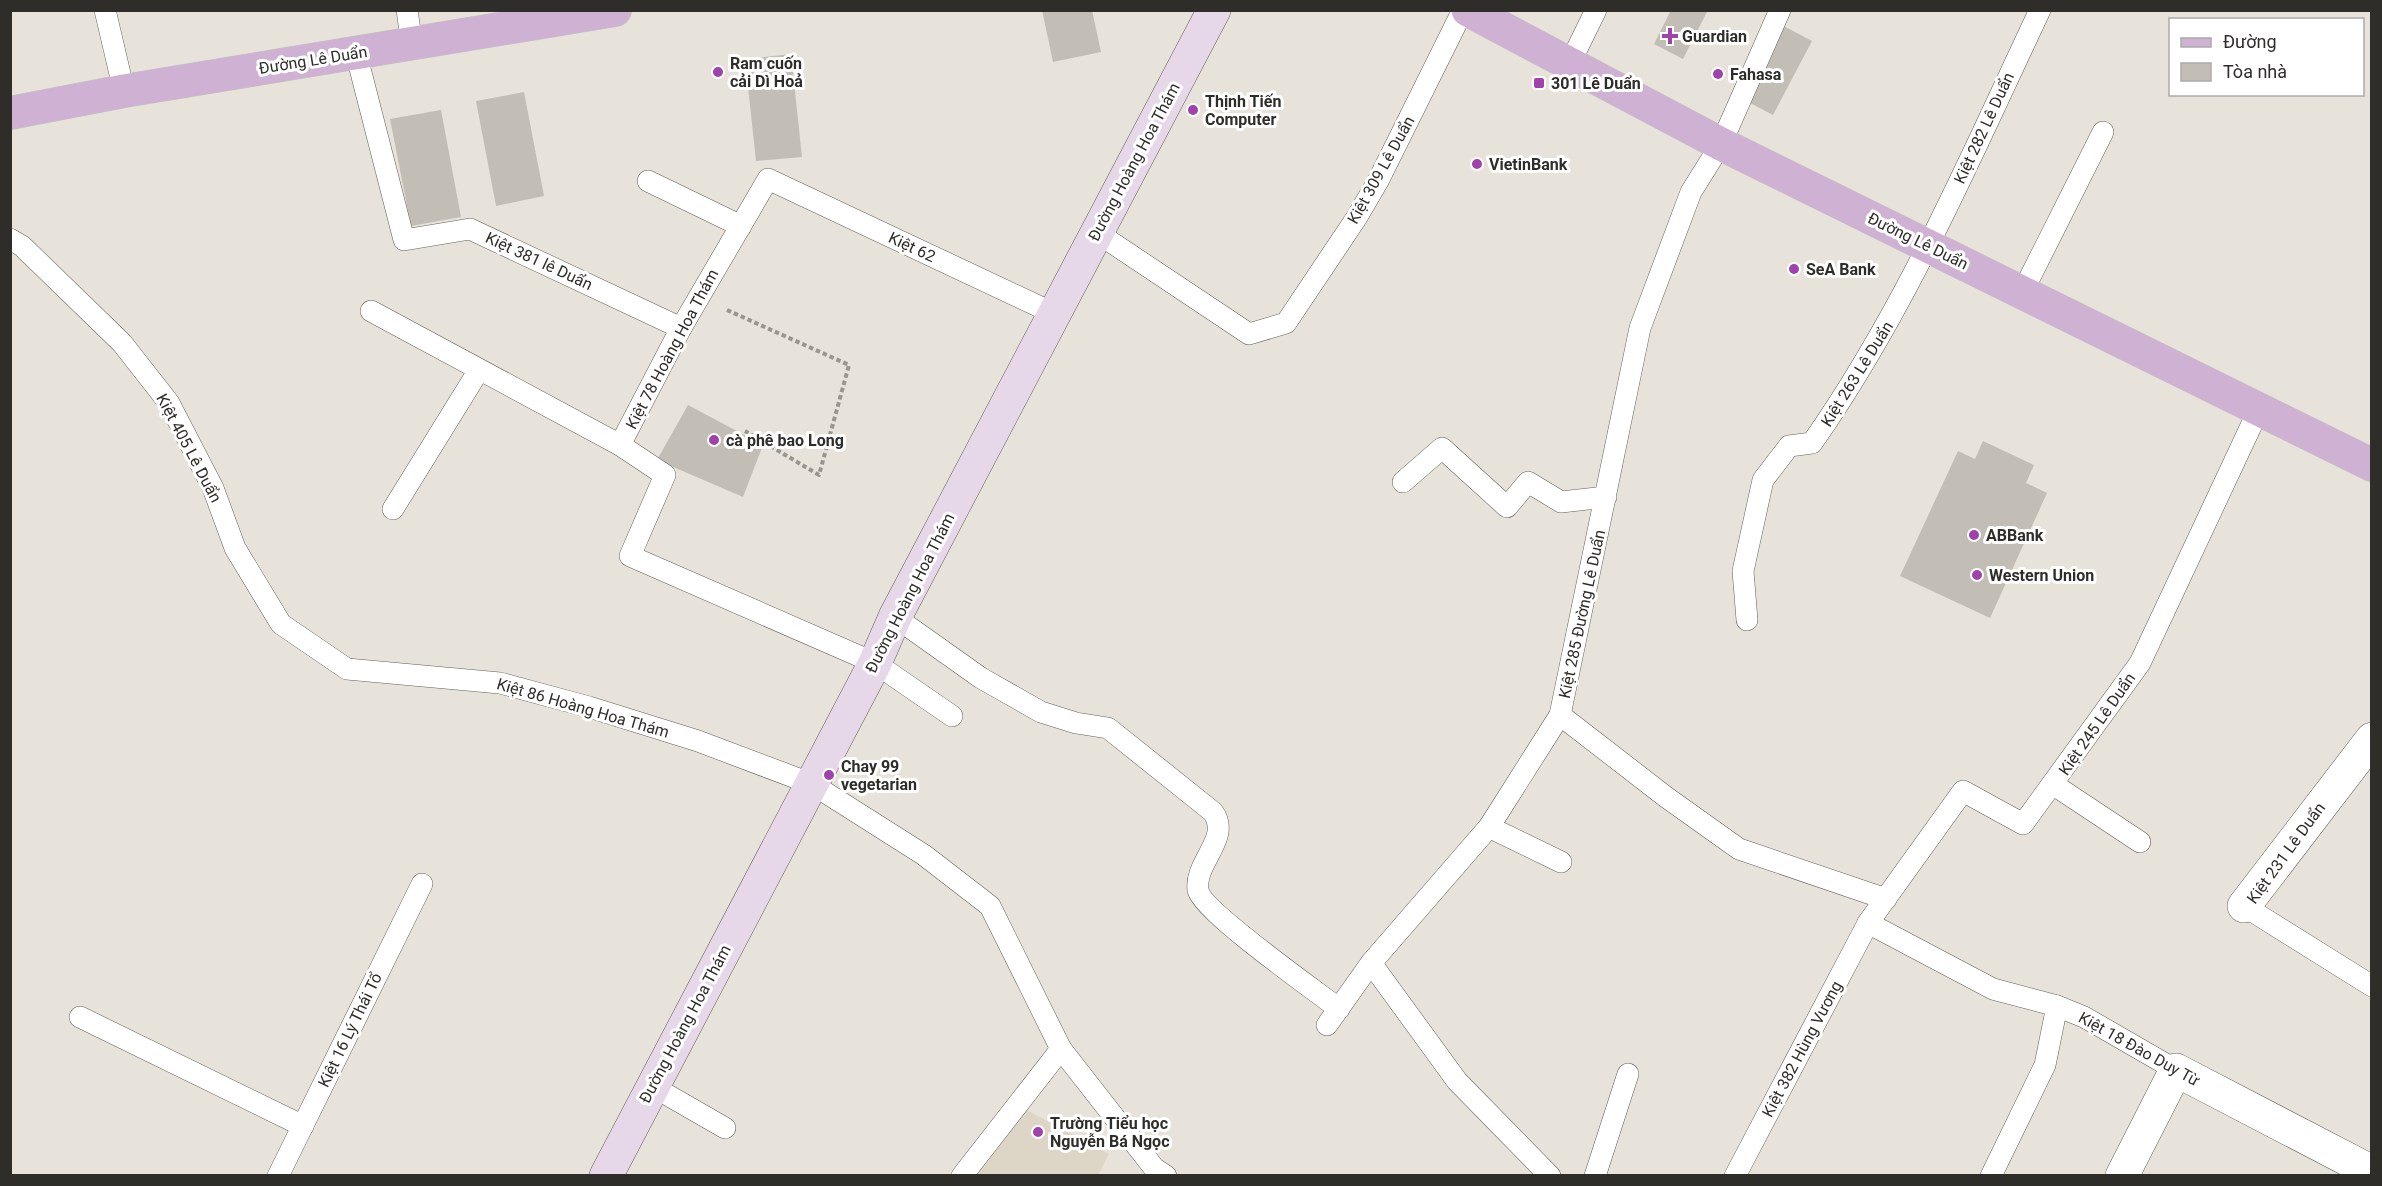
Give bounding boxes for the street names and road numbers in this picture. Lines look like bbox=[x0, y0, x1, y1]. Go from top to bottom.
street label: Đường Lê Duẩn bbox=[257, 42, 369, 78]
street label: Kiệt 282 Lê Duẩn bbox=[1950, 69, 2018, 187]
street label: Đường Hoàng Hoa Thám bbox=[1084, 80, 1184, 244]
street label: Kiệt 309 Lê Duẩn bbox=[1343, 113, 1419, 227]
street label: Đường Lê Duẩn bbox=[1865, 208, 1971, 274]
street label: Kiệt 381 lê Duẩn bbox=[483, 228, 595, 294]
street label: Kiệt 62 bbox=[886, 228, 938, 266]
street label: Kiệt 78 Hoàng Hoa Thám bbox=[622, 266, 722, 432]
street label: Kiệt 263 Lê Duẩn bbox=[1817, 318, 1897, 430]
street label: Kiệt 405 Lê Duẩn bbox=[152, 390, 226, 506]
street label: Đường Hoàng Hoa Thám bbox=[861, 510, 959, 676]
street label: Kiệt 285 Đường Lê Duẩn bbox=[1555, 528, 1609, 700]
street label: Kiệt 245 Lê Duẩn bbox=[2055, 669, 2139, 779]
street label: Kiệt 86 Hoàng Hoa Thám bbox=[495, 674, 671, 742]
street label: Kiệt 231 Lê Duẩn bbox=[2243, 799, 2329, 907]
street label: Đường Hoàng Hoa Thám bbox=[635, 942, 735, 1106]
street label: Kiệt 16 Lý Thái Tổ bbox=[314, 970, 386, 1090]
street label: Kiệt 382 Hùng Vương bbox=[1758, 978, 1846, 1120]
street label: Kiệt 18 Đào Duy Từ bbox=[2075, 1008, 2204, 1091]

